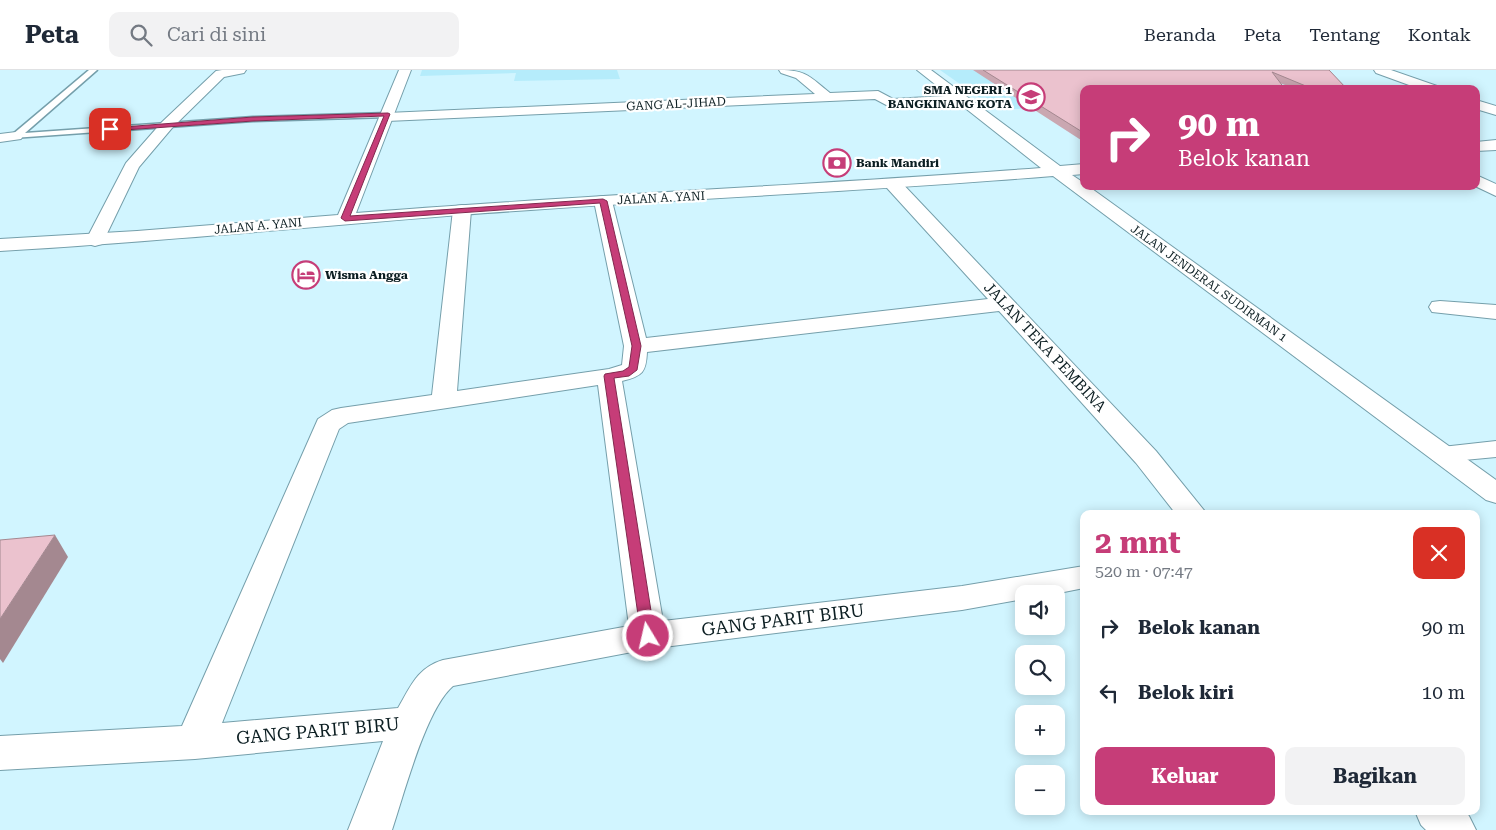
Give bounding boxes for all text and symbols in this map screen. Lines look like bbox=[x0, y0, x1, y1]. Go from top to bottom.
search box bbox=[109, 12, 459, 57]
text: Peta bbox=[25, 21, 79, 49]
icon: search bbox=[127, 21, 155, 49]
text: Cari di sini bbox=[167, 23, 266, 46]
text: Beranda bbox=[1144, 24, 1216, 45]
text: Peta bbox=[1244, 24, 1281, 45]
text: Tentang bbox=[1309, 24, 1380, 45]
text: Kontak bbox=[1408, 24, 1471, 45]
school or university icon: SMA NEGERI 1 BANGKINANG KOTA bbox=[1016, 82, 1046, 112]
place label: SMA NEGERI 1 BANGKINANG KOTA bbox=[888, 83, 1012, 111]
street label: GANG AL-JIHAD bbox=[626, 94, 726, 114]
text: 90 m bbox=[1178, 104, 1260, 145]
icon: right bbox=[1095, 105, 1160, 170]
pin bbox=[89, 108, 131, 150]
icon: arrive bbox=[96, 115, 124, 143]
text: Belok kanan bbox=[1178, 146, 1310, 171]
bank icon: Bank Mandiri bbox=[822, 148, 852, 178]
place label: Bank Mandiri bbox=[856, 156, 939, 170]
street label: JALAN A. YANI bbox=[617, 189, 705, 207]
street label: JALAN A. YANI bbox=[213, 215, 303, 237]
street label: JALAN JENDERAL SUDIRMAN 1 bbox=[1128, 221, 1290, 345]
hotel icon: Wisma Angga bbox=[291, 260, 321, 290]
place label: Wisma Angga bbox=[325, 268, 408, 282]
street label: JALAN TEKA PEMBINA bbox=[980, 278, 1110, 416]
text: 2 mnt bbox=[1095, 525, 1181, 560]
button: close bbox=[1413, 527, 1465, 579]
text: 520 m · 07:47 bbox=[1095, 562, 1193, 581]
map controls bbox=[1015, 585, 1065, 815]
button: sound bbox=[1015, 585, 1065, 635]
street label: GANG PARIT BIRU bbox=[700, 599, 866, 640]
position arrow bbox=[621, 609, 673, 661]
icon: right bbox=[1095, 614, 1123, 642]
text: Belok kanan bbox=[1138, 616, 1260, 639]
text: 90 m bbox=[1422, 616, 1465, 639]
button: search bbox=[1015, 645, 1065, 695]
icon: left bbox=[1095, 679, 1123, 707]
text: Belok kiri bbox=[1138, 681, 1234, 704]
text: 10 m bbox=[1422, 681, 1465, 704]
button: + bbox=[1015, 705, 1065, 755]
street label: GANG PARIT BIRU bbox=[235, 713, 401, 748]
button: Keluar bbox=[1095, 747, 1275, 805]
button: Bagikan bbox=[1285, 747, 1465, 805]
button: − bbox=[1015, 765, 1065, 815]

